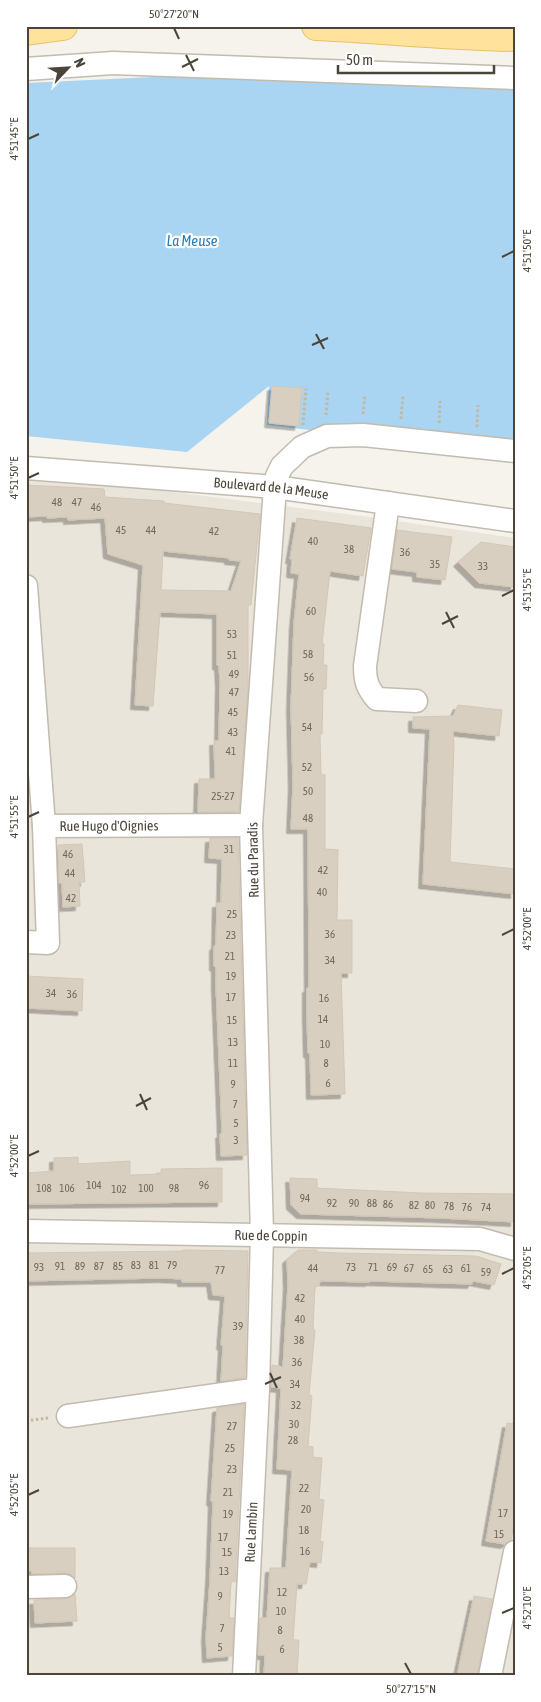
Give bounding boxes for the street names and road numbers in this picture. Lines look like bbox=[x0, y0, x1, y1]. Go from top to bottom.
street label: Boulevard de la Meuse bbox=[213, 474, 330, 503]
street label: Rue Hugo d'Oignies bbox=[59, 817, 158, 834]
street label: Rue du Paradis bbox=[244, 822, 262, 898]
street label: Rue de Coppin bbox=[234, 1227, 308, 1244]
street label: Rue Lambin bbox=[242, 1501, 260, 1563]

